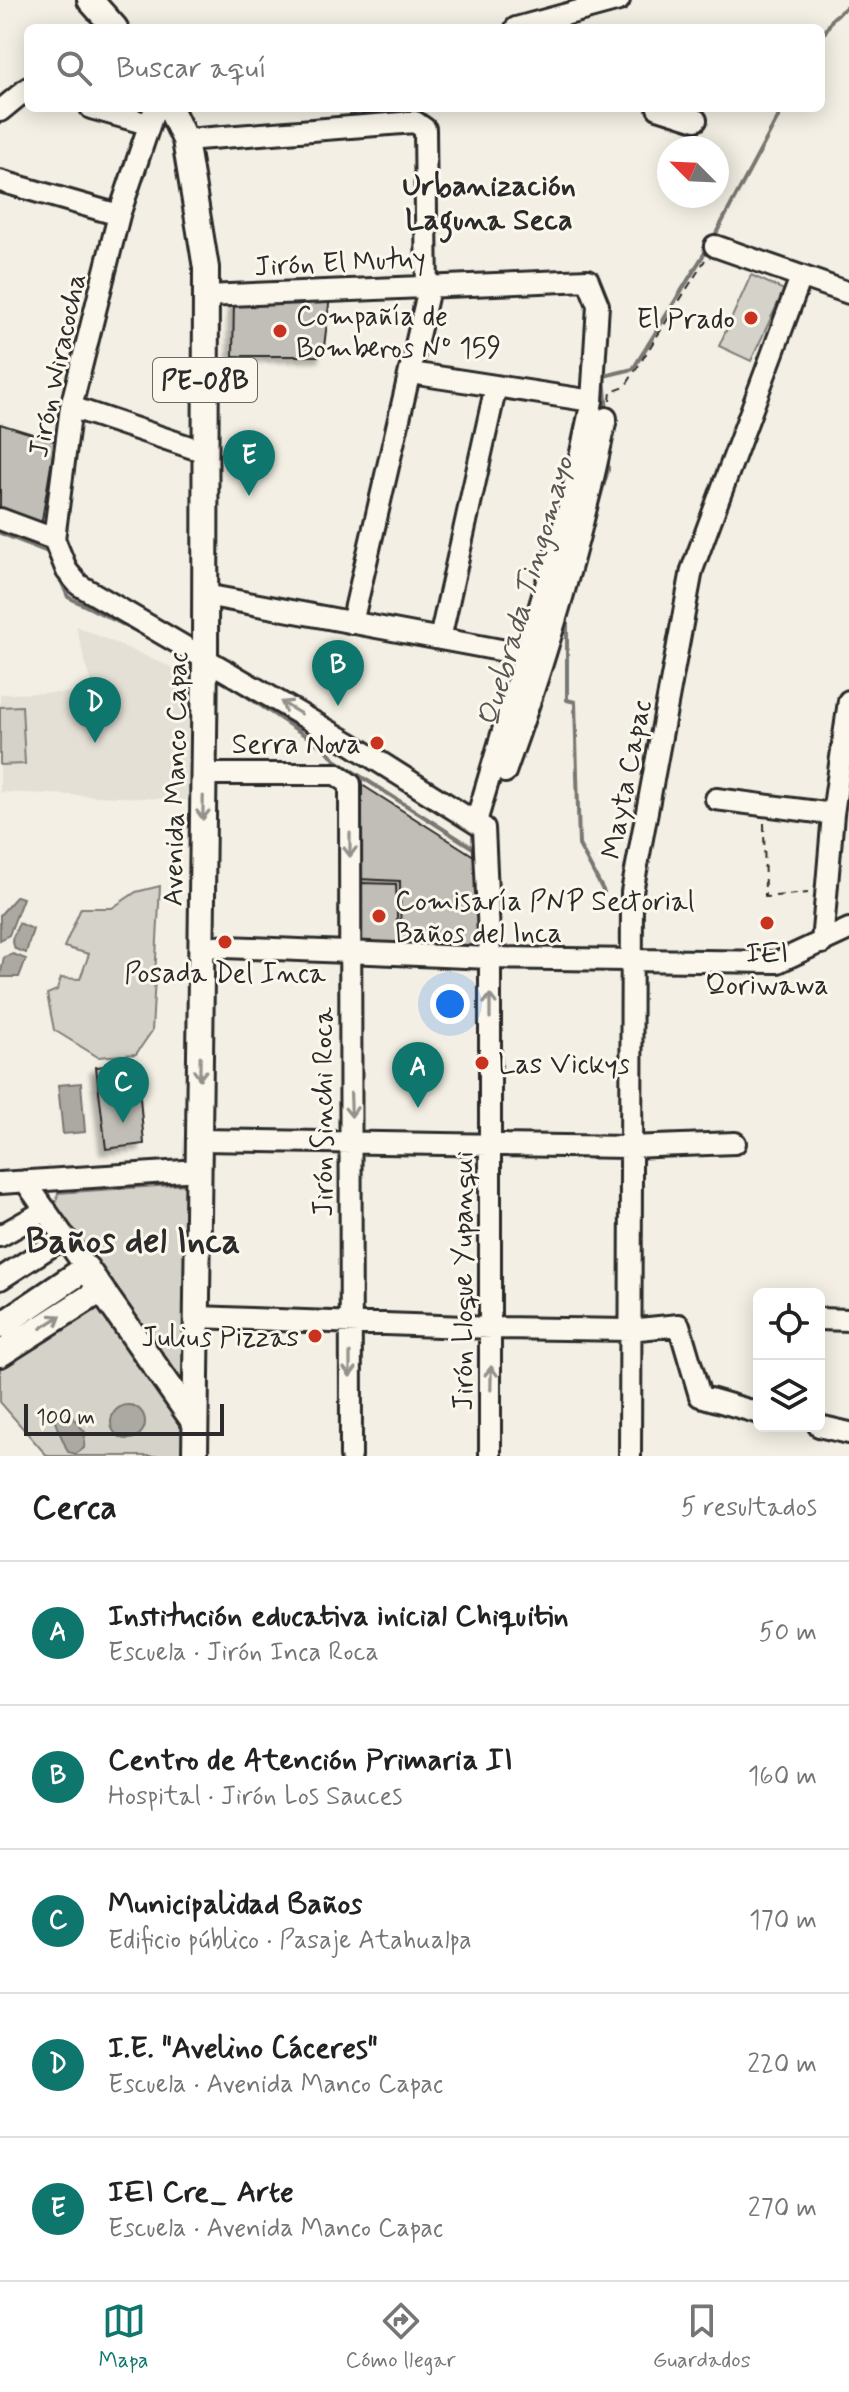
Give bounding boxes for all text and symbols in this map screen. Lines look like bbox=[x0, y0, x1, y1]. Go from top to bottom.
search box bbox=[24, 24, 825, 112]
icon: search bbox=[52, 46, 96, 90]
text: Buscar aquí bbox=[116, 49, 267, 88]
north arrow bbox=[657, 136, 729, 208]
district label: Urbanización Laguna Seca bbox=[402, 167, 576, 244]
street label: Jirón El Mutuy bbox=[253, 241, 427, 286]
street label: Jirón Wiracocha bbox=[21, 270, 96, 461]
place label: Compañía de Bomberos Nº 159 bbox=[296, 299, 501, 368]
place label: El Prado bbox=[636, 302, 735, 339]
marker: El Prado bbox=[742, 309, 760, 327]
marker: Compañía de Bomberos Nº 159 bbox=[271, 322, 289, 340]
road number: PE-08B bbox=[153, 358, 257, 402]
pin: E bbox=[223, 430, 275, 496]
water label: Quebrada Tingomayo bbox=[469, 452, 585, 733]
pin: B bbox=[312, 640, 364, 706]
street label: Avenida Manco Capac bbox=[156, 651, 197, 907]
pin: D bbox=[69, 677, 121, 743]
street label: Mayta Capac bbox=[594, 697, 661, 862]
one-way arrow bbox=[280, 700, 303, 716]
place label: Serra Nova bbox=[232, 727, 361, 764]
marker: Serra Nova bbox=[368, 734, 386, 752]
one-way arrow bbox=[195, 794, 211, 821]
one-way arrow bbox=[342, 831, 358, 858]
place label: Comisaría PNP Sectorial Baños del Inca bbox=[395, 884, 695, 953]
marker: Comisaría PNP Sectorial Baños del Inca bbox=[370, 907, 388, 925]
marker: IEI Qoriwawa bbox=[758, 914, 776, 932]
marker: Posada Del Inca bbox=[216, 933, 234, 951]
place label: IEI Qoriwawa bbox=[705, 936, 829, 1005]
place label: Posada Del Inca bbox=[124, 956, 326, 993]
your location bbox=[430, 984, 470, 1024]
one-way arrow bbox=[482, 993, 498, 1020]
street label: Jirón Sinchi Roca bbox=[306, 1007, 343, 1217]
pin: A bbox=[392, 1042, 444, 1108]
place label: Las Vickys bbox=[498, 1047, 630, 1084]
one-way arrow bbox=[192, 1054, 208, 1081]
marker: Las Vickys bbox=[473, 1054, 491, 1072]
pin: C bbox=[97, 1057, 149, 1123]
one-way arrow bbox=[343, 1091, 358, 1118]
street label: Jirón Lloque Yupanqui bbox=[446, 1151, 483, 1411]
district label: Baños del Inca bbox=[26, 1219, 240, 1266]
map controls bbox=[753, 1288, 825, 1432]
button: locate bbox=[753, 1288, 825, 1360]
one-way arrow bbox=[39, 1314, 61, 1331]
place label: Julius Pizzas bbox=[141, 1320, 299, 1357]
marker: Julius Pizzas bbox=[306, 1327, 324, 1345]
one-way arrow bbox=[342, 1351, 358, 1378]
button: layers bbox=[753, 1360, 825, 1432]
one-way arrow bbox=[483, 1365, 499, 1392]
scale bar bbox=[24, 1400, 224, 1436]
text: 100 m bbox=[36, 1404, 95, 1432]
text: Cerca bbox=[32, 1486, 117, 1531]
text: 5 resultados bbox=[681, 1491, 817, 1525]
text: Institución educativa inicial Chiquitin bbox=[108, 1597, 569, 1636]
text: A bbox=[49, 1616, 67, 1650]
text: 50 m bbox=[759, 1616, 817, 1650]
text: Escuela · Jirón Inca Roca bbox=[108, 1636, 379, 1670]
text: Centro de Atención Primaria II bbox=[108, 1741, 513, 1780]
text: B bbox=[50, 1760, 66, 1794]
text: 160 m bbox=[748, 1760, 817, 1794]
text: Hospital · Jirón Los Sauces bbox=[108, 1780, 403, 1814]
text: Municipalidad Baños bbox=[108, 1885, 362, 1924]
text: C bbox=[49, 1904, 67, 1938]
text: 170 m bbox=[749, 1904, 817, 1938]
text: Edificio público · Pasaje Atahualpa bbox=[108, 1924, 472, 1958]
text: I.E. "Avelino Cáceres" bbox=[108, 2029, 378, 2068]
text: D bbox=[49, 2048, 67, 2082]
text: 220 m bbox=[747, 2048, 817, 2082]
text: Escuela · Avenida Manco Capac bbox=[108, 2068, 443, 2102]
text: IEI Cre_ Arte bbox=[108, 2173, 294, 2212]
text: E bbox=[50, 2192, 66, 2226]
text: 270 m bbox=[748, 2192, 817, 2226]
text: Escuela · Avenida Manco Capac bbox=[108, 2212, 443, 2246]
tab: Mapa bbox=[98, 2299, 149, 2375]
tab: Cómo llegar bbox=[346, 2299, 456, 2375]
tab: Guardados bbox=[653, 2299, 750, 2375]

